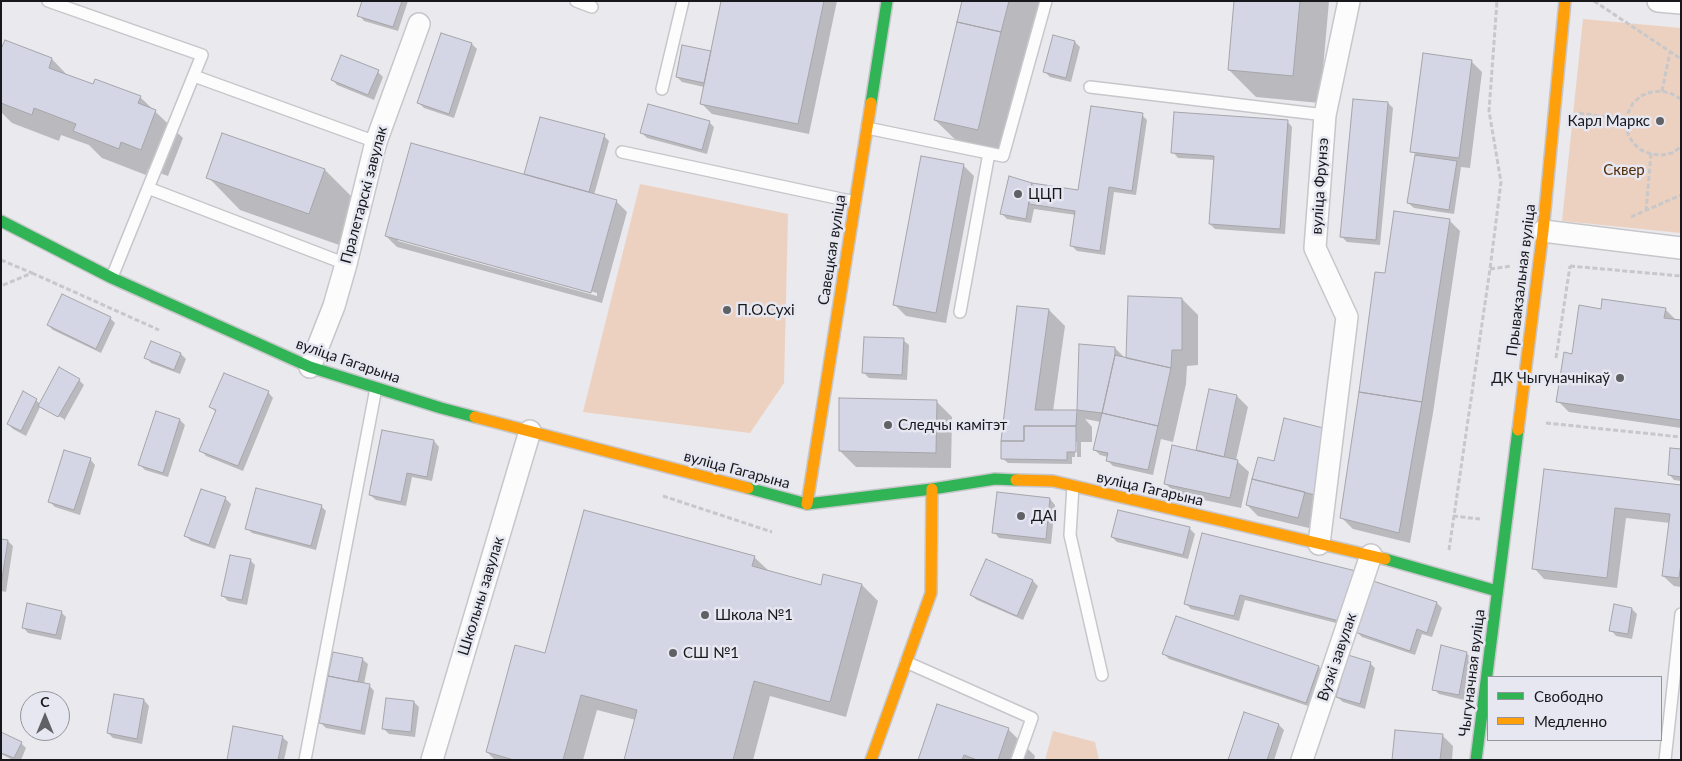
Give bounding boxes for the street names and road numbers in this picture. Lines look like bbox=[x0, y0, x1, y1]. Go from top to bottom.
street label: Пралетарскі завулак bbox=[337, 124, 391, 266]
street label: вуліца Фрунзэ bbox=[1308, 137, 1332, 235]
street label: Савецкая вуліца bbox=[814, 194, 850, 306]
street label: Прывакзальная вуліца bbox=[1503, 203, 1539, 357]
street label: вуліца Гагарына bbox=[294, 335, 402, 387]
street label: вуліца Гагарына bbox=[682, 447, 792, 493]
street label: вуліца Гагарына bbox=[1095, 468, 1205, 510]
street label: Школьны завулак bbox=[454, 534, 508, 658]
street label: Чыгуначная вуліца bbox=[1455, 608, 1489, 738]
street label: Вузкі завулак bbox=[1314, 611, 1360, 703]

